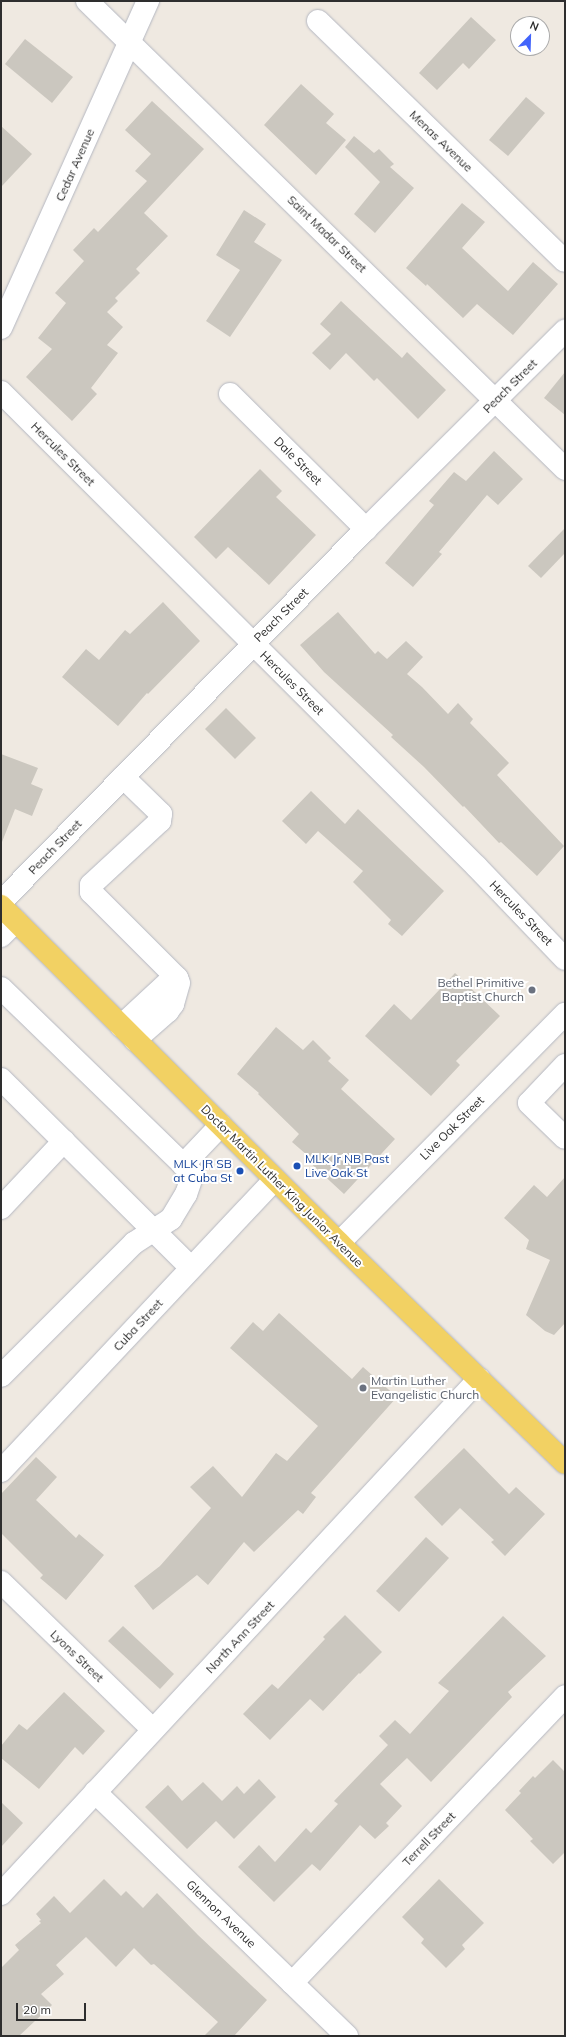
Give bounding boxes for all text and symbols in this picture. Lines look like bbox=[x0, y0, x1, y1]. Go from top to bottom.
north arrow bbox=[510, 16, 550, 56]
text: N bbox=[528, 18, 541, 34]
street label: Menas Avenue bbox=[407, 107, 475, 175]
street label: Cedar Avenue bbox=[53, 126, 97, 204]
street label: Saint Madar Street bbox=[284, 193, 370, 275]
street label: Peach Street bbox=[480, 356, 540, 416]
street label: Hercules Street bbox=[28, 419, 98, 489]
street label: Dale Street bbox=[271, 434, 325, 488]
street label: Peach Street bbox=[251, 585, 311, 645]
street label: Hercules Street bbox=[257, 648, 327, 718]
street label: Peach Street bbox=[25, 817, 85, 877]
street label: Hercules Street bbox=[486, 878, 556, 948]
place label: Bethel Primitive Baptist Church bbox=[437, 976, 524, 1004]
marker: Bethel Primitive Baptist Church bbox=[527, 985, 537, 995]
street label: Live Oak Street bbox=[417, 1093, 487, 1163]
street label: Doctor Martin Luther King Junior Avenue bbox=[198, 1102, 366, 1270]
place label: MLK Jr NB Past Live Oak St bbox=[305, 1152, 389, 1180]
place label: MLK JR SB at Cuba St bbox=[173, 1157, 232, 1185]
marker: MLK Jr NB Past Live Oak St bbox=[292, 1161, 302, 1171]
marker: MLK JR SB at Cuba St bbox=[235, 1166, 245, 1176]
street label: Cuba Street bbox=[110, 1296, 166, 1354]
place label: Martin Luther Evangelistic Church bbox=[371, 1374, 479, 1402]
marker: Martin Luther Evangelistic Church bbox=[358, 1383, 368, 1393]
street label: North Ann Street bbox=[203, 1598, 277, 1676]
street label: Lyons Street bbox=[47, 1627, 107, 1685]
street label: Terrell Street bbox=[399, 1809, 459, 1869]
street label: Glennon Avenue bbox=[183, 1877, 259, 1951]
scale bar bbox=[18, 1995, 88, 2021]
text: 20 m bbox=[23, 2002, 51, 2017]

